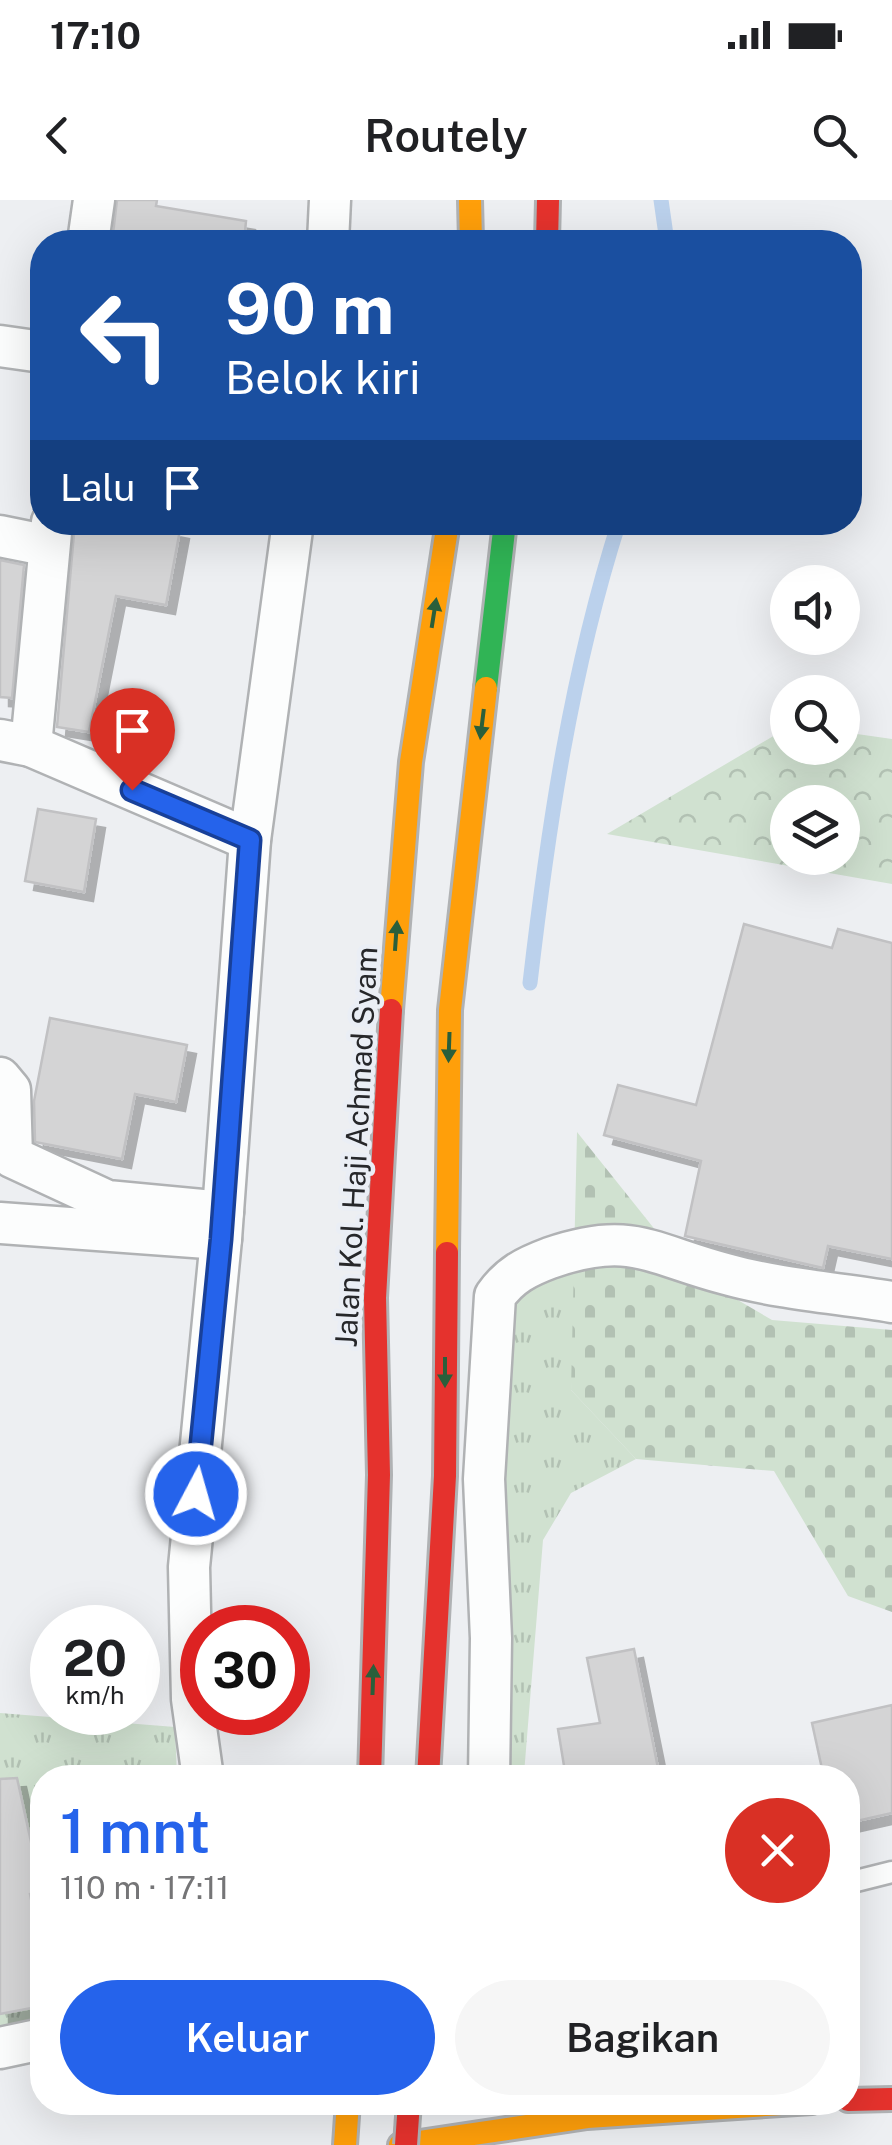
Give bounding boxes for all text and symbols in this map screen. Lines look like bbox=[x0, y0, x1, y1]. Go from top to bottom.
text: 17:10 bbox=[50, 13, 141, 58]
icon: back bbox=[30, 108, 85, 163]
icon: search bbox=[807, 108, 862, 163]
text: Routely bbox=[364, 109, 528, 162]
text: 90 m bbox=[225, 267, 395, 350]
icon: left bbox=[60, 270, 190, 400]
text: Belok kiri bbox=[225, 351, 420, 404]
icon: arrive bbox=[155, 460, 210, 515]
text: Lalu bbox=[60, 465, 135, 510]
map controls bbox=[770, 565, 860, 875]
button: sound bbox=[770, 565, 860, 655]
one-way arrow bbox=[426, 597, 442, 629]
button: search bbox=[770, 675, 860, 765]
pin bbox=[90, 688, 175, 791]
icon: arrive bbox=[105, 703, 160, 758]
one-way arrow bbox=[474, 708, 490, 740]
button: layers bbox=[770, 785, 860, 875]
one-way arrow bbox=[388, 919, 404, 951]
street label: Jalan Kol. Haji Achmad Syam bbox=[328, 946, 384, 1348]
one-way arrow bbox=[441, 1031, 457, 1063]
one-way arrow bbox=[437, 1356, 453, 1388]
position arrow bbox=[144, 1442, 248, 1546]
speed limit sign: 30 bbox=[180, 1605, 310, 1735]
text: 20 bbox=[63, 1628, 127, 1687]
one-way arrow bbox=[366, 1664, 382, 1696]
text: km/h bbox=[66, 1680, 124, 1710]
text: 1 mnt bbox=[60, 1796, 210, 1867]
button: close bbox=[725, 1798, 830, 1903]
text: 110 m · 17:11 bbox=[60, 1869, 229, 1906]
button: Keluar bbox=[60, 1980, 435, 2095]
button: Bagikan bbox=[455, 1980, 830, 2095]

